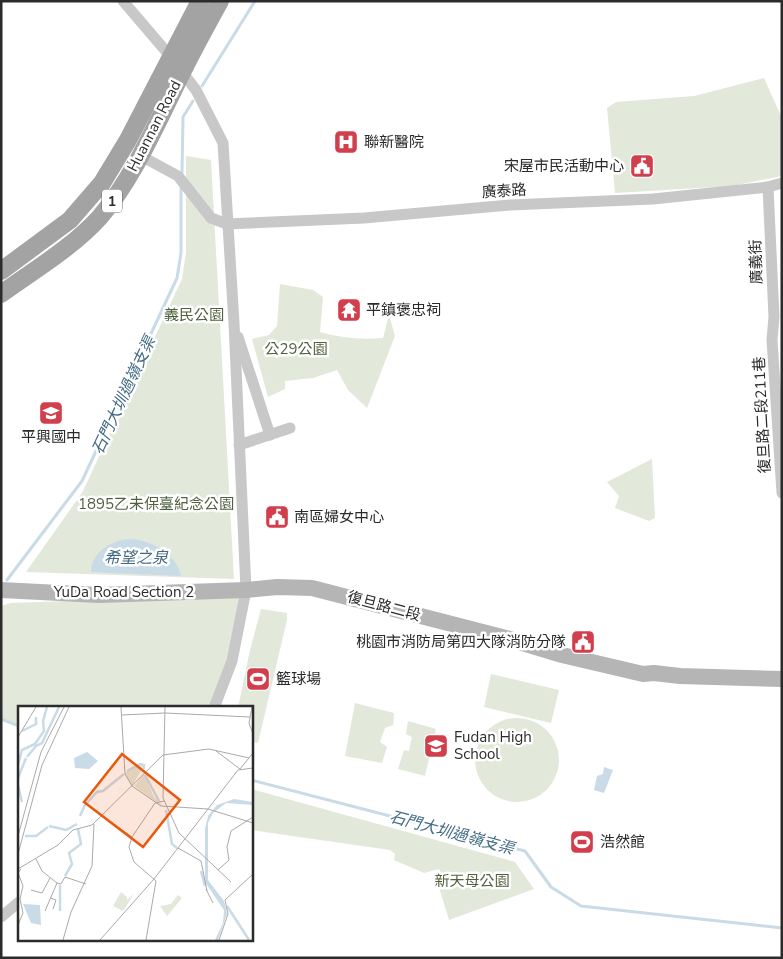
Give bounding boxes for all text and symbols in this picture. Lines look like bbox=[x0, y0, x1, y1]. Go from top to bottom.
street label: Huannan Road bbox=[122, 77, 186, 175]
hospital icon: 聯新醫院 bbox=[333, 129, 359, 155]
place label: 聯新醫院 bbox=[364, 132, 424, 152]
public building icon: 宋屋市民活動中心 bbox=[629, 153, 655, 179]
place label: 宋屋市民活動中心 bbox=[504, 156, 624, 176]
street label: 廣泰路 bbox=[481, 179, 527, 203]
road number: 1 bbox=[102, 190, 122, 212]
street label: 廣義街 bbox=[745, 239, 767, 285]
temple icon: 平鎮褒忠祠 bbox=[336, 297, 362, 323]
place label: 平鎮褒忠祠 bbox=[366, 300, 441, 320]
park label: 義民公園 bbox=[164, 305, 224, 325]
water label: 石門大圳過嶺支渠 bbox=[87, 331, 162, 458]
park label: 公29公園 bbox=[264, 339, 328, 359]
street label: 復旦路二段211巷 bbox=[749, 356, 775, 474]
school or university icon: 平興國中 bbox=[38, 400, 64, 426]
place label: 平興國中 bbox=[21, 427, 81, 447]
park label: 1895乙未保臺紀念公園 bbox=[78, 494, 234, 514]
public building icon: 南區婦女中心 bbox=[264, 504, 290, 530]
place label: 南區婦女中心 bbox=[294, 507, 384, 527]
water label: 希望之泉 bbox=[104, 547, 169, 569]
street label: YuDa Road Section 2 bbox=[53, 582, 194, 602]
street label: 復旦路二段 bbox=[345, 587, 423, 625]
public building icon: 桃園市消防局第四大隊消防分隊 bbox=[570, 629, 596, 655]
place label: 桃園市消防局第四大隊消防分隊 bbox=[356, 632, 566, 652]
sports icon: 籃球場 bbox=[245, 666, 271, 692]
place label: 籃球場 bbox=[276, 669, 321, 689]
inset map bbox=[18, 706, 252, 942]
place label: Fudan High School bbox=[454, 727, 532, 764]
school or university icon: Fudan High School bbox=[423, 733, 449, 759]
water label: 石門大圳過嶺支渠 bbox=[387, 806, 518, 861]
sports icon: 浩然館 bbox=[569, 829, 595, 855]
place label: 浩然館 bbox=[600, 832, 645, 852]
park label: 新天母公園 bbox=[434, 871, 510, 891]

